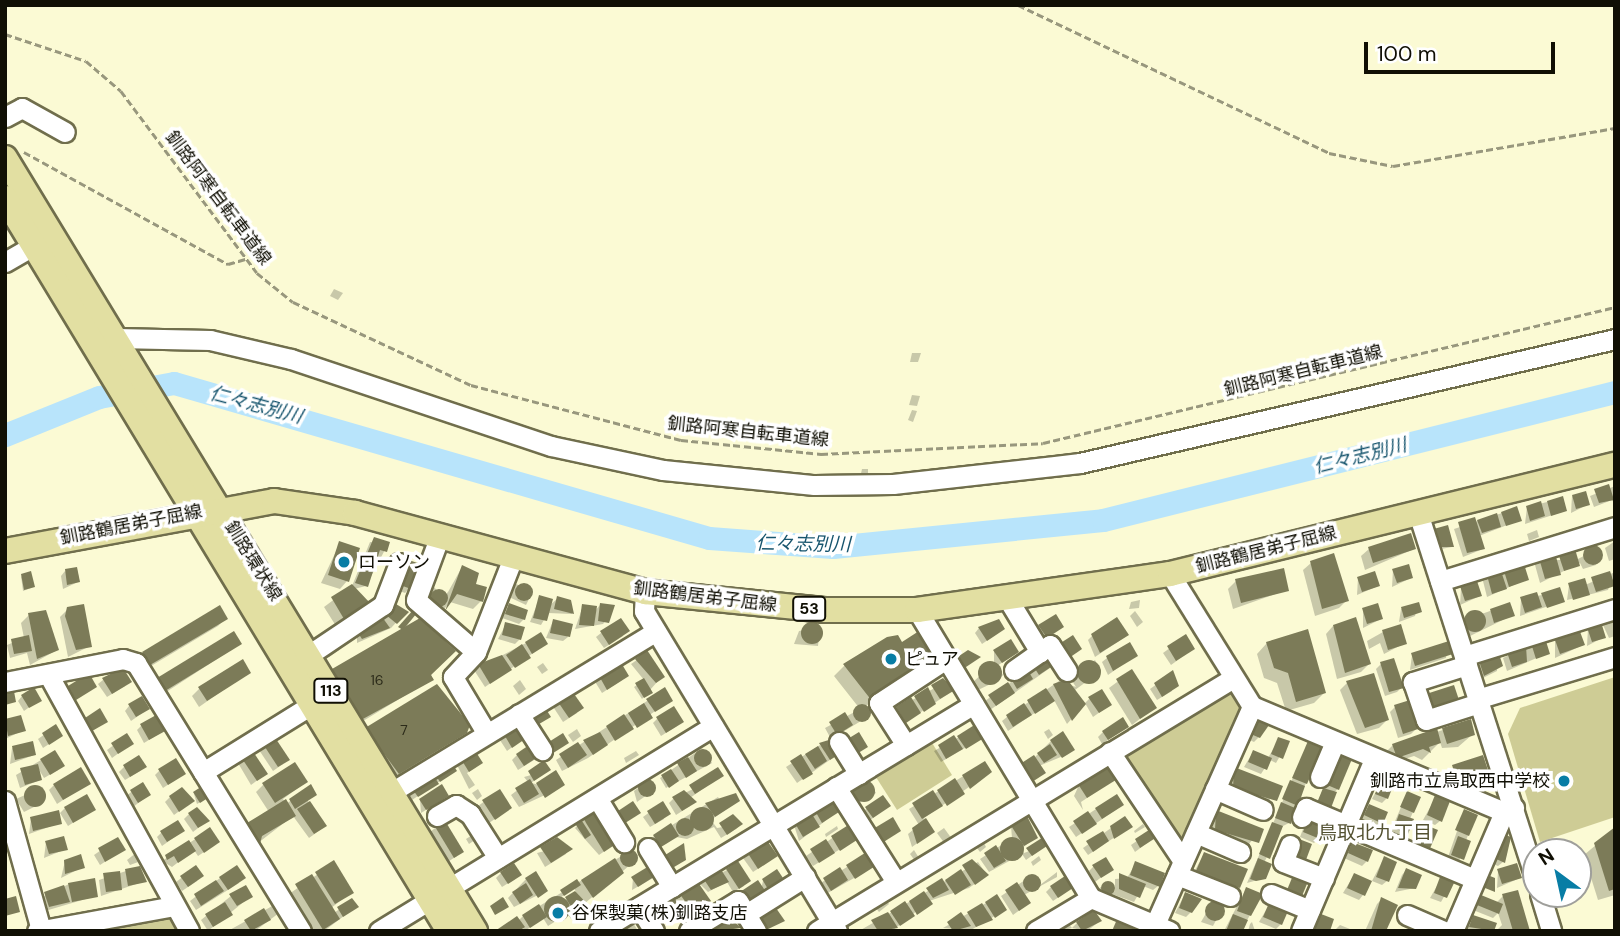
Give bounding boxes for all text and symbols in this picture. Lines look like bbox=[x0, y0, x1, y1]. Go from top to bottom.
scale bar bbox=[1368, 28, 1559, 72]
text: 100 m bbox=[1377, 40, 1437, 68]
street label: 釧路阿寒自転車道線 bbox=[161, 127, 275, 269]
street label: 釧路阿寒自転車道線 bbox=[1222, 341, 1384, 401]
water label: 仁々志別川 bbox=[207, 382, 305, 428]
street label: 釧路阿寒自転車道線 bbox=[666, 413, 830, 451]
water label: 仁々志別川 bbox=[1311, 433, 1409, 479]
street label: 釧路鶴居弟子屈線 bbox=[58, 501, 204, 549]
street label: 釧路環状線 bbox=[220, 517, 286, 605]
street label: 釧路鶴居弟子屈線 bbox=[1194, 522, 1338, 578]
water label: 仁々志別川 bbox=[755, 532, 851, 556]
place label: ローソン bbox=[358, 551, 430, 573]
marker: ローソン bbox=[336, 554, 352, 570]
street label: 釧路鶴居弟子屈線 bbox=[632, 578, 778, 616]
road number: 53 bbox=[792, 596, 826, 622]
place label: ピュア bbox=[905, 648, 959, 670]
marker: ピュア bbox=[883, 651, 899, 667]
house number: 16 bbox=[370, 672, 384, 688]
road number: 113 bbox=[312, 678, 350, 704]
house number: 7 bbox=[400, 722, 408, 738]
place label: 釧路市立鳥取西中学校 bbox=[1370, 770, 1550, 792]
marker: 釧路市立鳥取西中学校 bbox=[1556, 773, 1572, 789]
district label: 鳥取北九丁目 bbox=[1318, 822, 1432, 844]
north arrow bbox=[1522, 838, 1592, 908]
text: N bbox=[1534, 842, 1559, 871]
place label: 谷保製菓(株)釧路支店 bbox=[572, 902, 747, 924]
marker: 谷保製菓(株)釧路支店 bbox=[550, 905, 566, 921]

